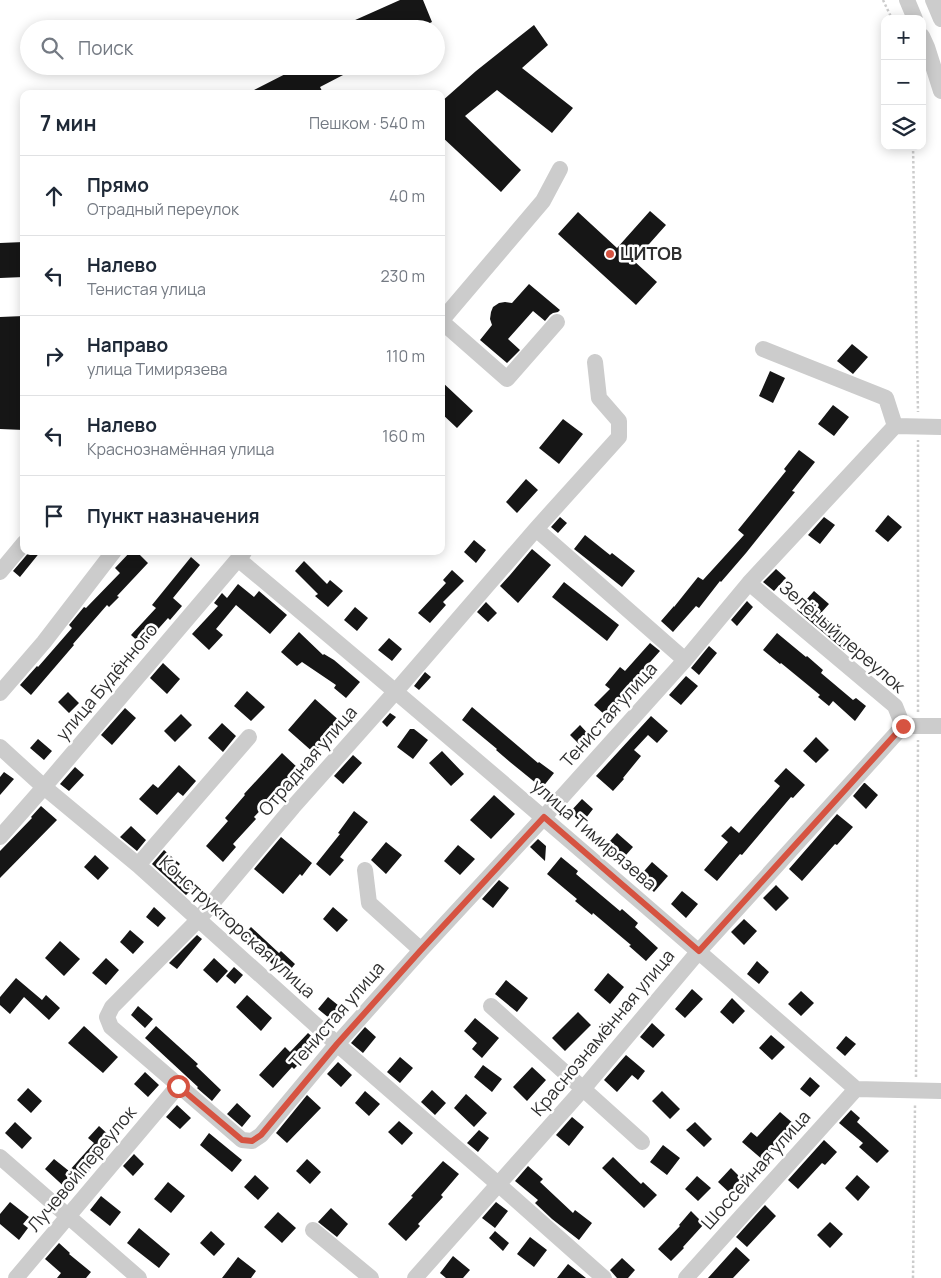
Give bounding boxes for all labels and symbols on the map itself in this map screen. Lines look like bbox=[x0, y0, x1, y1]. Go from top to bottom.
place label: ЦИТОВ bbox=[620, 241, 682, 265]
marker: ЦИТОВ bbox=[604, 248, 616, 260]
street label: Зелёный переулок bbox=[775, 575, 912, 698]
street label: улица Будённого bbox=[50, 618, 163, 745]
street label: Тенистая улица bbox=[555, 657, 662, 772]
street label: Отрадная улица bbox=[253, 700, 362, 821]
route end bbox=[892, 715, 915, 738]
street label: улица Тимирязева bbox=[527, 773, 662, 895]
street label: Конструкторская улица bbox=[154, 850, 321, 1003]
street label: Краснознамённая улица bbox=[525, 944, 679, 1121]
street label: Тенистая улица bbox=[283, 956, 389, 1073]
route start bbox=[167, 1075, 190, 1098]
street label: Лучевой переулок bbox=[21, 1100, 142, 1236]
street label: Шоссейная улица bbox=[695, 1105, 815, 1234]

